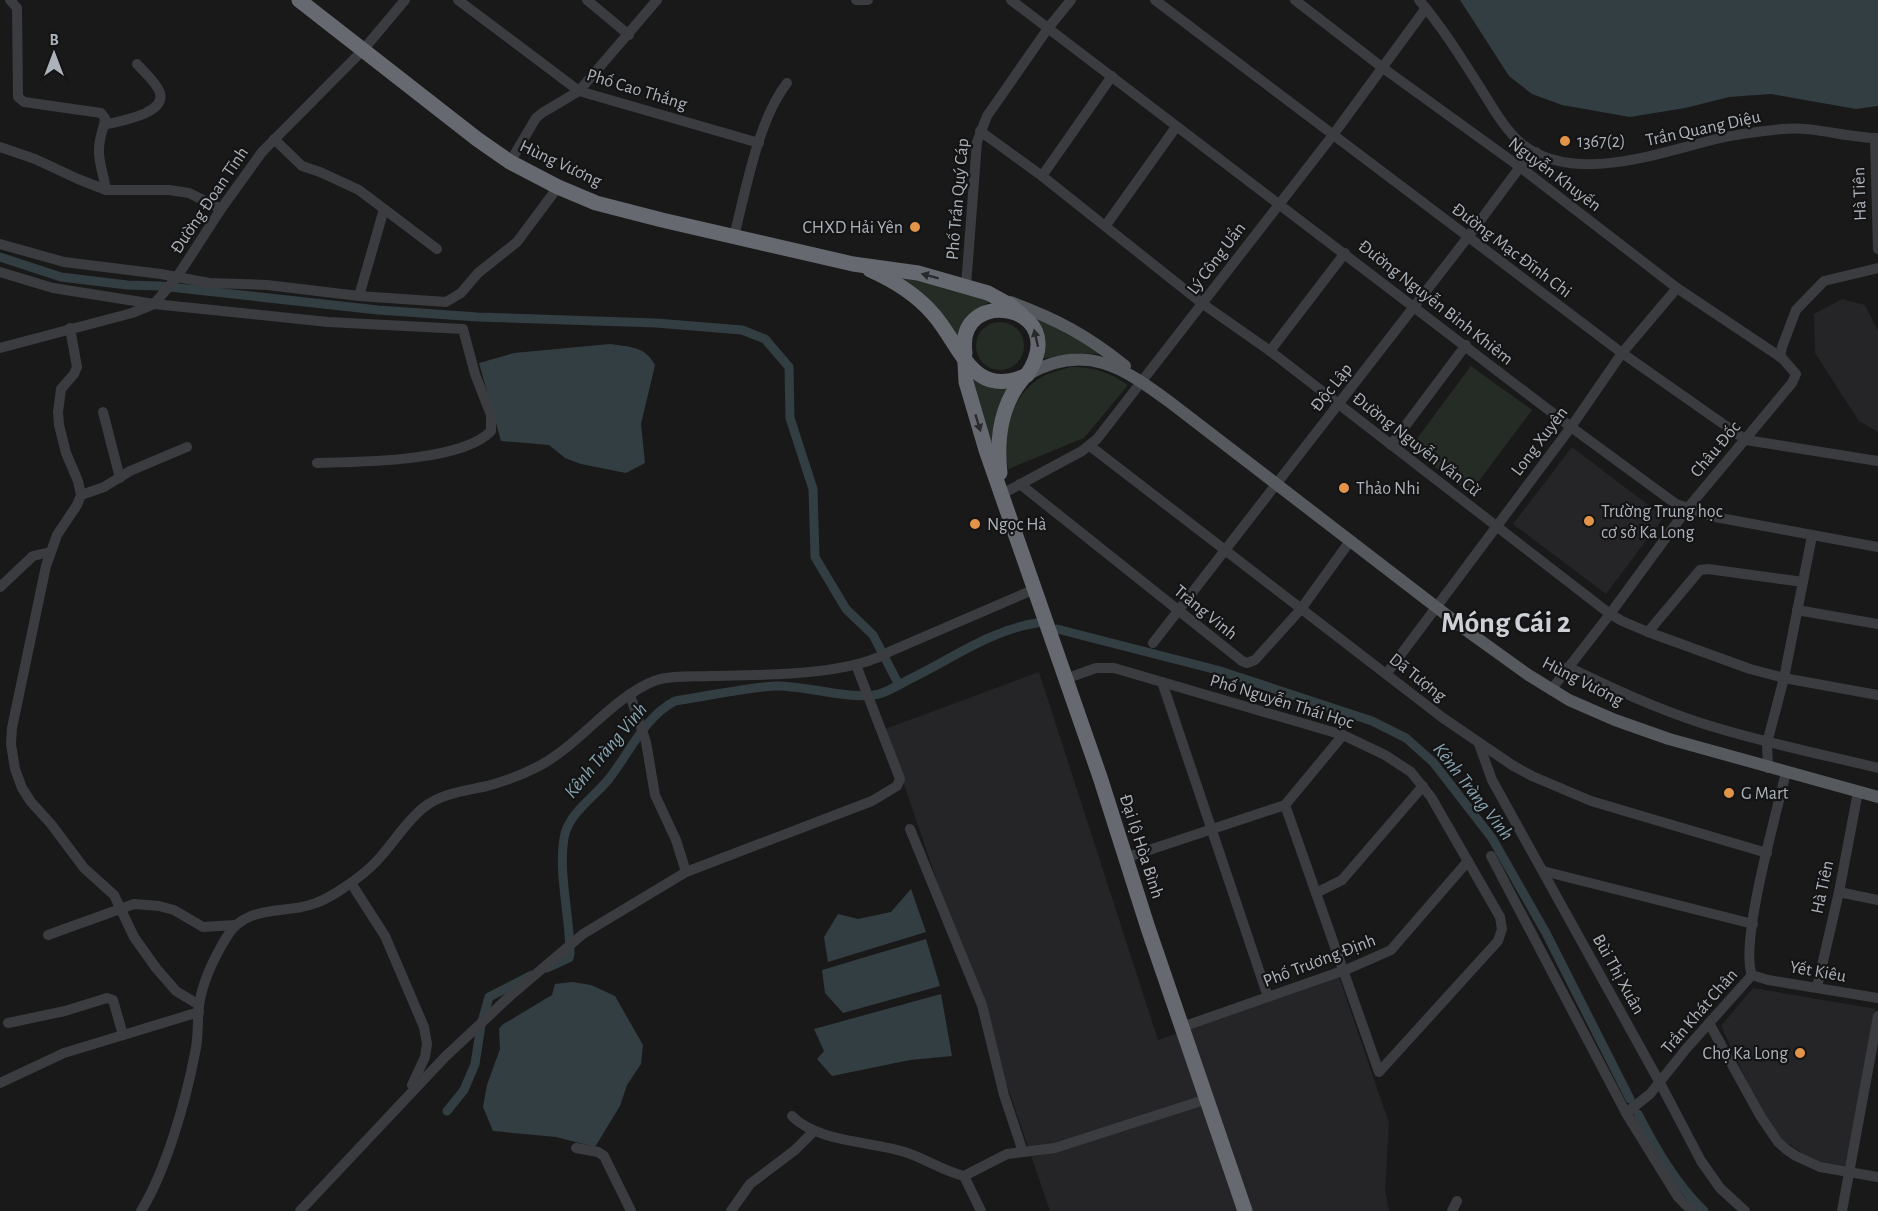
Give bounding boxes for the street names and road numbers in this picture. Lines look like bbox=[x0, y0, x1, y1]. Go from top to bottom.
street label: Phố Cao Thắng bbox=[584, 65, 690, 114]
street label: Trần Quang Diệu bbox=[1644, 107, 1762, 150]
street label: Nguyễn Khuyến bbox=[1505, 133, 1605, 215]
street label: Hùng Vương bbox=[517, 137, 605, 191]
street label: Phố Trần Quý Cáp bbox=[943, 137, 972, 261]
street label: Đường Đoan Tĩnh bbox=[168, 144, 252, 257]
street label: Hà Tiên bbox=[1850, 167, 1870, 221]
street label: Đường Mạc Đĩnh Chi bbox=[1448, 200, 1575, 302]
street label: Lý Công Uẩn bbox=[1182, 218, 1250, 298]
street label: Đường Nguyễn Bỉnh Khiêm bbox=[1355, 235, 1517, 369]
street label: Độc Lập bbox=[1308, 360, 1356, 415]
street label: Đường Nguyễn Văn Cừ bbox=[1349, 388, 1485, 501]
street label: Long Xuyên bbox=[1508, 404, 1571, 479]
street label: Châu Đốc bbox=[1687, 418, 1744, 481]
street label: Tràng Vinh bbox=[1170, 582, 1240, 644]
street label: Dã Tượng bbox=[1386, 650, 1449, 706]
street label: Hùng Vương bbox=[1539, 654, 1626, 710]
street label: Phố Nguyễn Thái Học bbox=[1208, 670, 1356, 732]
street label: Đại lộ Hòa Bình bbox=[1116, 792, 1166, 901]
street label: Hà Tiên bbox=[1809, 859, 1837, 915]
street label: Phố Trương Định bbox=[1260, 930, 1378, 991]
street label: Bùi Thị Xuân bbox=[1589, 931, 1647, 1018]
street label: Yết Kiêu bbox=[1788, 957, 1848, 986]
street label: Trần Khát Chân bbox=[1657, 965, 1741, 1058]

